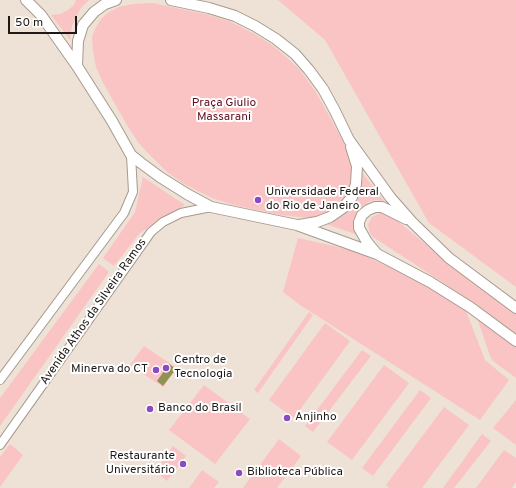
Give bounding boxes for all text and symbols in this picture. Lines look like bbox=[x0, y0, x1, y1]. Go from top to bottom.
scale bar bbox=[10, 8, 79, 34]
text: 50 m bbox=[15, 15, 43, 31]
park label: Praça Giulio Massarani bbox=[192, 97, 256, 125]
place label: Universidade Federal do Rio de Janeiro bbox=[266, 186, 379, 214]
marker: Universidade Federal do Rio de Janeiro bbox=[253, 195, 263, 205]
street label: Avenida Athos da Silveira Ramos bbox=[38, 236, 150, 388]
place label: Centro de Tecnologia bbox=[174, 354, 232, 382]
place label: Minerva do CT bbox=[71, 363, 148, 377]
marker: Centro de Tecnologia bbox=[161, 363, 171, 373]
marker: Minerva do CT bbox=[151, 365, 161, 375]
place label: Banco do Brasil bbox=[158, 402, 242, 416]
marker: Banco do Brasil bbox=[145, 404, 155, 414]
place label: Anjinho bbox=[295, 411, 337, 425]
marker: Anjinho bbox=[282, 413, 292, 423]
place label: Restaurante Universitário bbox=[106, 450, 175, 478]
marker: Restaurante Universitário bbox=[178, 459, 188, 469]
place label: Biblioteca Pública bbox=[247, 466, 343, 480]
marker: Biblioteca Pública bbox=[234, 468, 244, 478]

